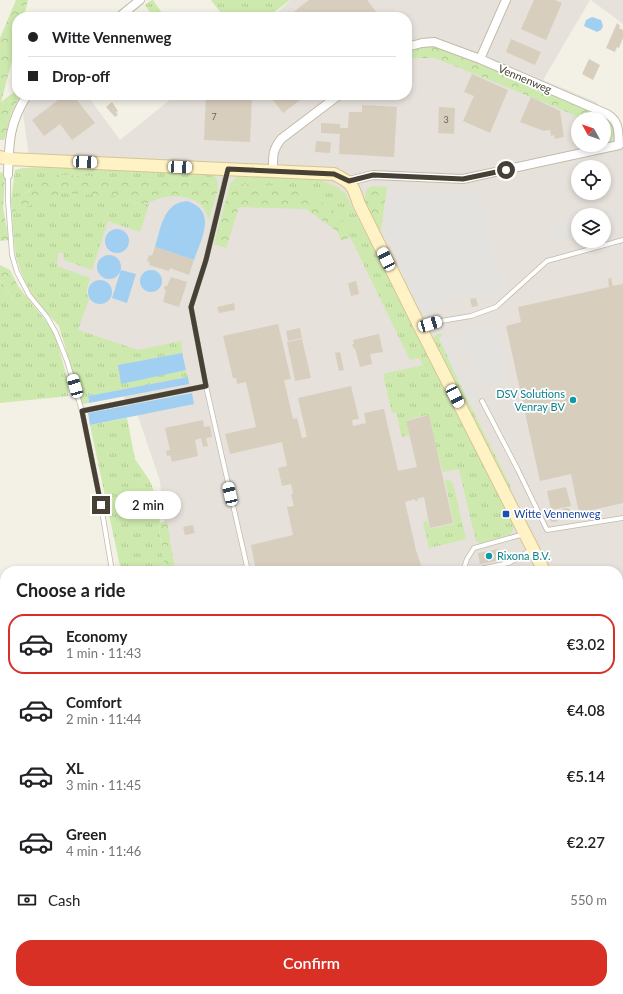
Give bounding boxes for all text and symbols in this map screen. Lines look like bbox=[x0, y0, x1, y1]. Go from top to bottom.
text: Witte Vennenweg bbox=[52, 28, 171, 46]
street label: Vennenweg bbox=[497, 61, 554, 96]
text: Drop-off bbox=[52, 67, 110, 85]
house number: 7 bbox=[211, 111, 217, 122]
north arrow bbox=[571, 112, 611, 152]
map controls bbox=[571, 112, 611, 248]
house number: 3 bbox=[443, 114, 449, 125]
car bbox=[73, 155, 97, 169]
car bbox=[168, 160, 192, 174]
button: locate bbox=[571, 160, 611, 200]
route start bbox=[497, 161, 515, 179]
button: layers bbox=[571, 208, 611, 248]
car bbox=[375, 246, 397, 272]
car bbox=[417, 315, 443, 333]
car bbox=[66, 373, 84, 399]
car bbox=[444, 383, 466, 409]
place label: DSV Solutions Venray BV bbox=[496, 387, 566, 413]
marker: DSV Solutions Venray BV bbox=[568, 395, 578, 405]
car bbox=[221, 481, 239, 507]
callout: 2 min bbox=[115, 491, 181, 519]
route end bbox=[92, 496, 110, 514]
text: 2 min bbox=[132, 497, 164, 513]
place label: Witte Vennenweg bbox=[514, 507, 601, 520]
marker: Witte Vennenweg bbox=[501, 509, 511, 519]
place label: Rixona B.V. bbox=[497, 549, 550, 562]
marker: Rixona B.V. bbox=[484, 551, 494, 561]
text: Choose a ride bbox=[16, 579, 125, 601]
icon: car bbox=[18, 626, 54, 662]
text: Economy bbox=[66, 627, 127, 645]
text: €3.02 bbox=[567, 635, 605, 653]
text: 1 min · 11:43 bbox=[66, 645, 141, 661]
icon: car bbox=[18, 692, 54, 728]
text: Comfort bbox=[66, 693, 122, 711]
text: €4.08 bbox=[567, 701, 605, 719]
text: 2 min · 11:44 bbox=[66, 711, 141, 727]
icon: car bbox=[18, 758, 54, 794]
text: XL bbox=[66, 759, 84, 777]
text: €5.14 bbox=[567, 767, 605, 785]
text: 3 min · 11:45 bbox=[66, 777, 141, 793]
icon: car bbox=[18, 824, 54, 860]
text: Green bbox=[66, 825, 107, 843]
text: €2.27 bbox=[567, 833, 605, 851]
text: 4 min · 11:46 bbox=[66, 843, 141, 859]
icon: cash bbox=[16, 889, 38, 911]
text: Cash bbox=[48, 891, 80, 909]
text: 550 m bbox=[570, 892, 607, 908]
button: Confirm bbox=[16, 940, 607, 986]

